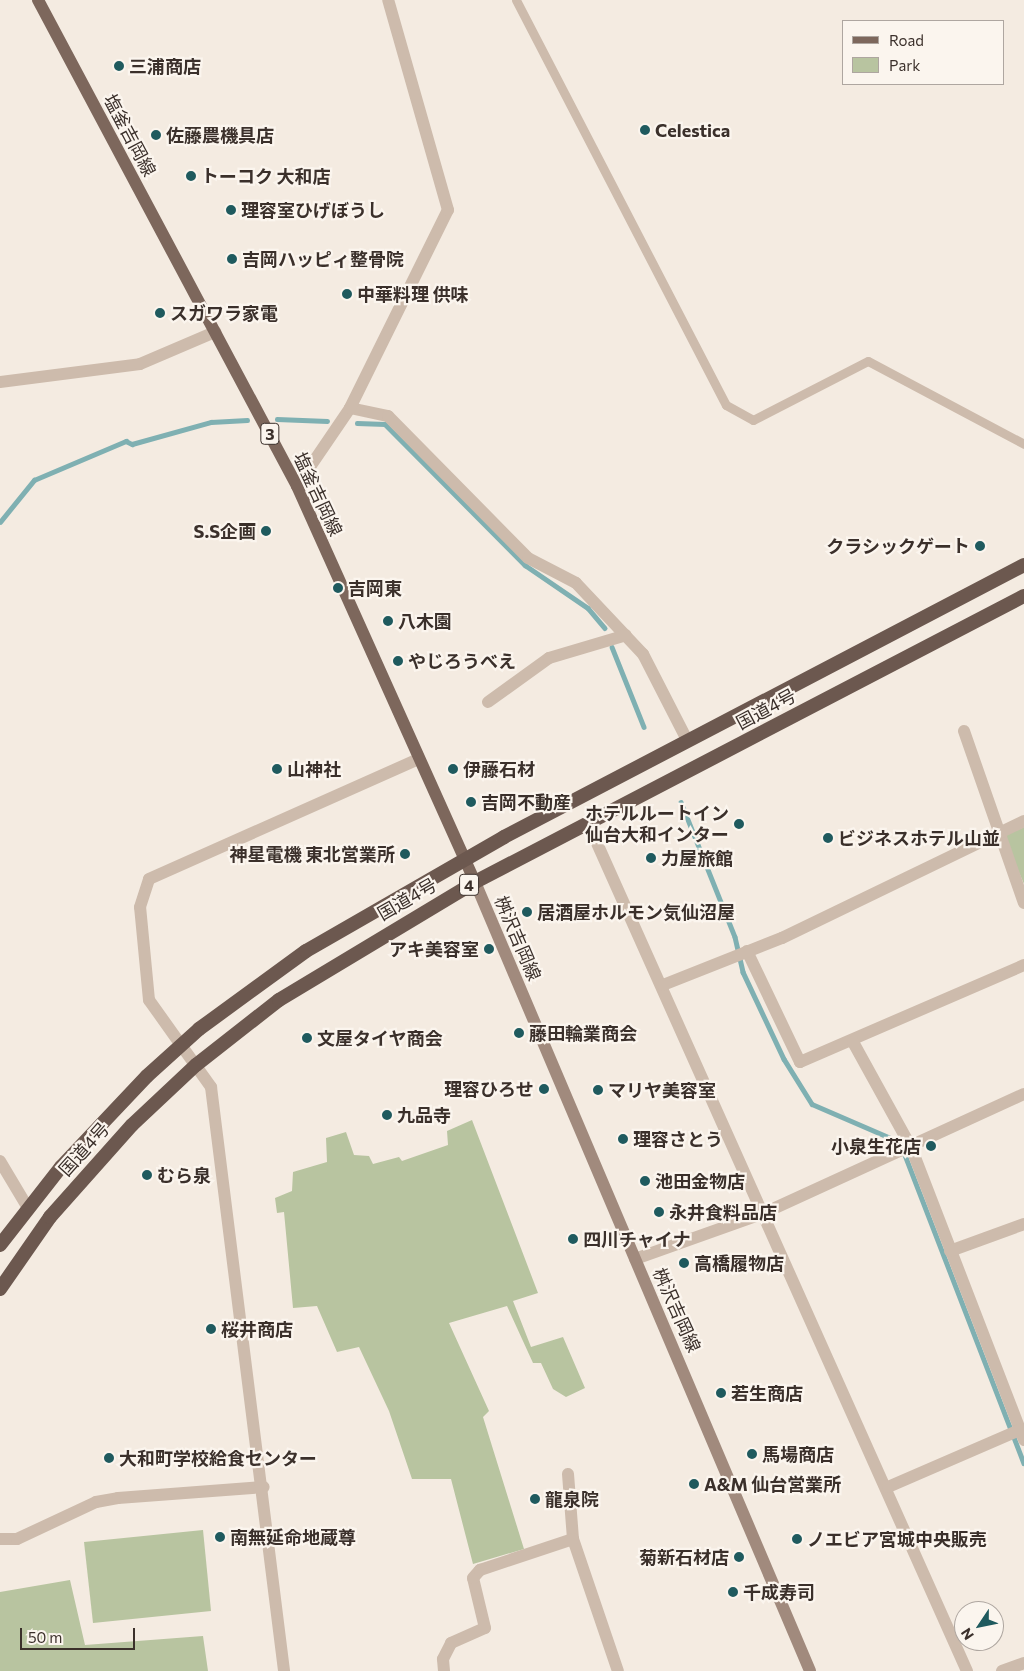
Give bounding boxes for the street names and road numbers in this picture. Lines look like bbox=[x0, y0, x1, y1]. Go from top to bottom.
street label: 塩釜吉岡線 bbox=[99, 90, 161, 180]
road number: 3 bbox=[260, 420, 280, 448]
street label: 塩釜吉岡線 bbox=[289, 449, 347, 539]
street label: 国道4号 bbox=[732, 684, 800, 734]
road number: 4 bbox=[459, 872, 479, 898]
street label: 国道4号 bbox=[374, 873, 440, 925]
street label: 桝沢吉岡線 bbox=[490, 892, 546, 984]
street label: 国道4号 bbox=[54, 1118, 114, 1180]
street label: 桝沢吉岡線 bbox=[649, 1264, 705, 1356]

